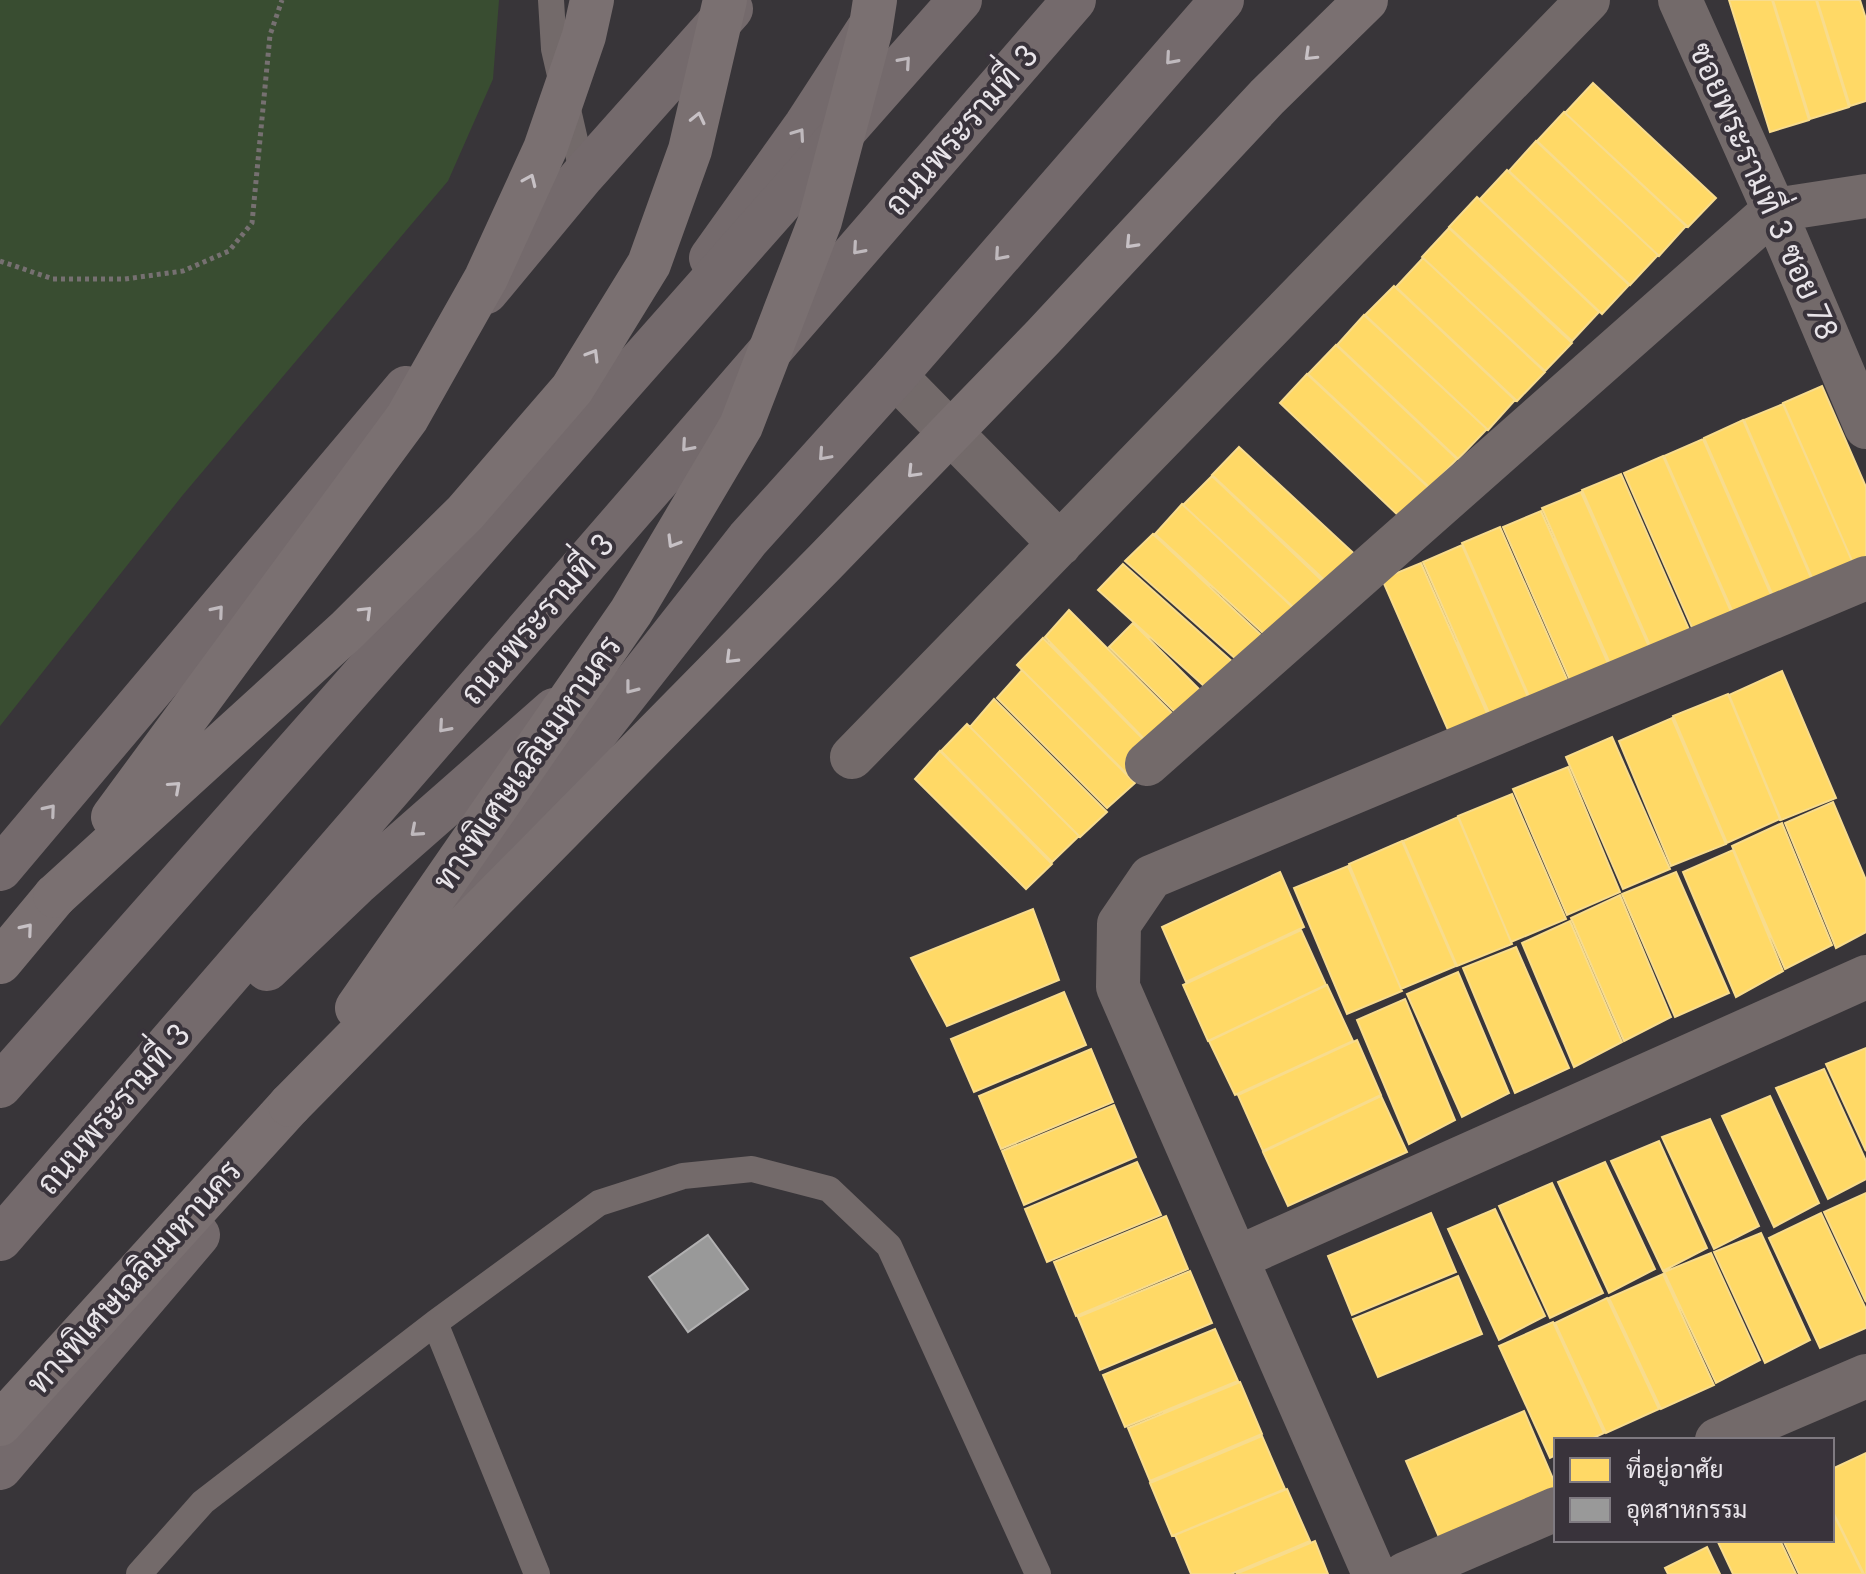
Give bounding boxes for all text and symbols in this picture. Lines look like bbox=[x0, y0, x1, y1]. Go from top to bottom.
street label: ถนนพระรามที่ 3 bbox=[870, 31, 1048, 226]
street label: ซอยพระรามที่ 3 ซอย 78 bbox=[1678, 33, 1855, 347]
one-way arrow bbox=[1305, 45, 1319, 60]
one-way arrow bbox=[1166, 49, 1181, 64]
one-way arrow bbox=[895, 57, 909, 72]
one-way arrow bbox=[689, 112, 706, 126]
one-way arrow bbox=[789, 129, 804, 143]
one-way arrow bbox=[520, 174, 536, 189]
one-way arrow bbox=[1125, 234, 1140, 248]
one-way arrow bbox=[853, 240, 868, 255]
one-way arrow bbox=[995, 246, 1010, 260]
one-way arrow bbox=[584, 349, 599, 364]
one-way arrow bbox=[683, 436, 697, 451]
one-way arrow bbox=[819, 445, 834, 460]
one-way arrow bbox=[908, 463, 922, 477]
street label: ถนนพระรามที่ 3 bbox=[446, 520, 624, 715]
one-way arrow bbox=[667, 533, 682, 548]
one-way arrow bbox=[208, 606, 223, 621]
one-way arrow bbox=[357, 606, 371, 621]
street label: ทางพิเศษเฉลิมมหานคร bbox=[422, 626, 632, 900]
one-way arrow bbox=[726, 649, 741, 663]
one-way arrow bbox=[626, 679, 640, 694]
one-way arrow bbox=[439, 718, 454, 732]
one-way arrow bbox=[165, 783, 180, 797]
one-way arrow bbox=[40, 804, 55, 819]
one-way arrow bbox=[411, 821, 426, 836]
one-way arrow bbox=[17, 924, 32, 938]
street label: ถนนพระรามที่ 3 bbox=[22, 1010, 200, 1205]
street label: ทางพิเศษเฉลิมมหานคร bbox=[16, 1149, 252, 1405]
legend bbox=[1554, 1438, 1834, 1542]
text: ที่อยู่อาศัย bbox=[1626, 1449, 1724, 1487]
text: อุตสาหกรรม bbox=[1626, 1492, 1747, 1527]

